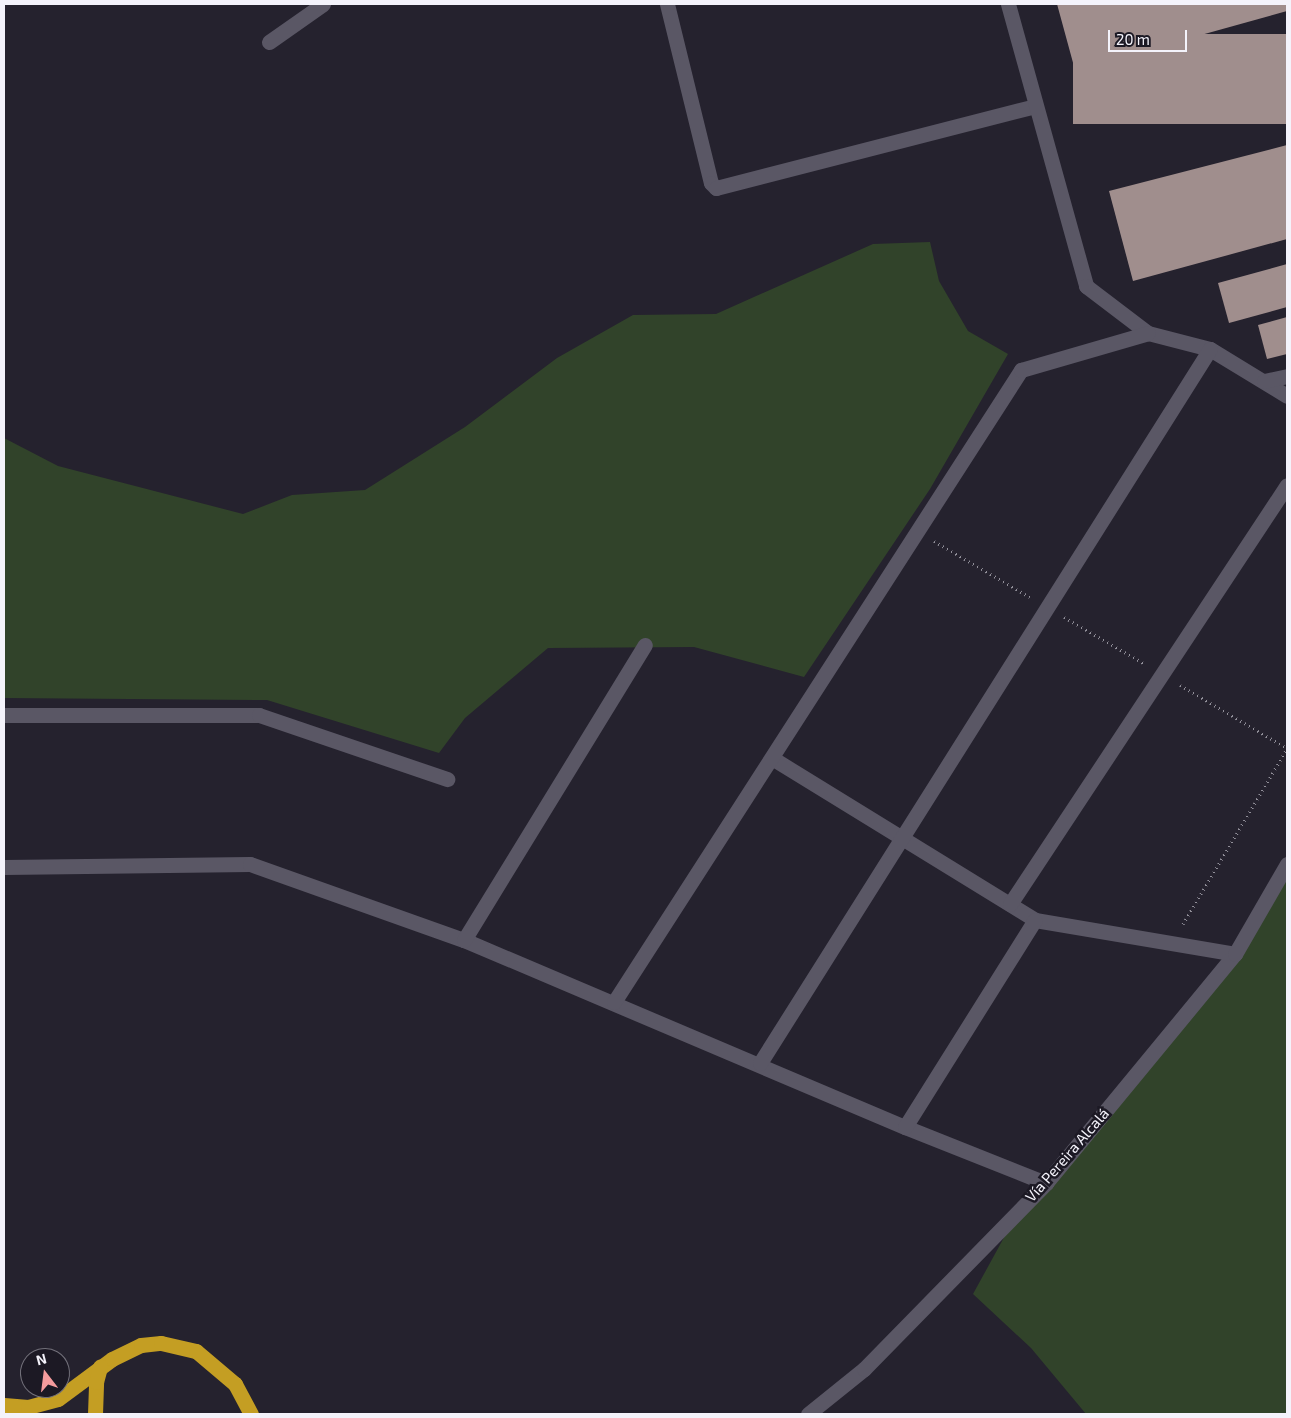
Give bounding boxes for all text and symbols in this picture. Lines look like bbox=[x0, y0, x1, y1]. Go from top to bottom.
scale bar bbox=[1111, 20, 1190, 52]
text: 20 m bbox=[1116, 30, 1150, 48]
street label: Vía Pereira Alcalá bbox=[1021, 1104, 1113, 1206]
north arrow bbox=[20, 1348, 70, 1398]
text: N bbox=[34, 1349, 48, 1369]

